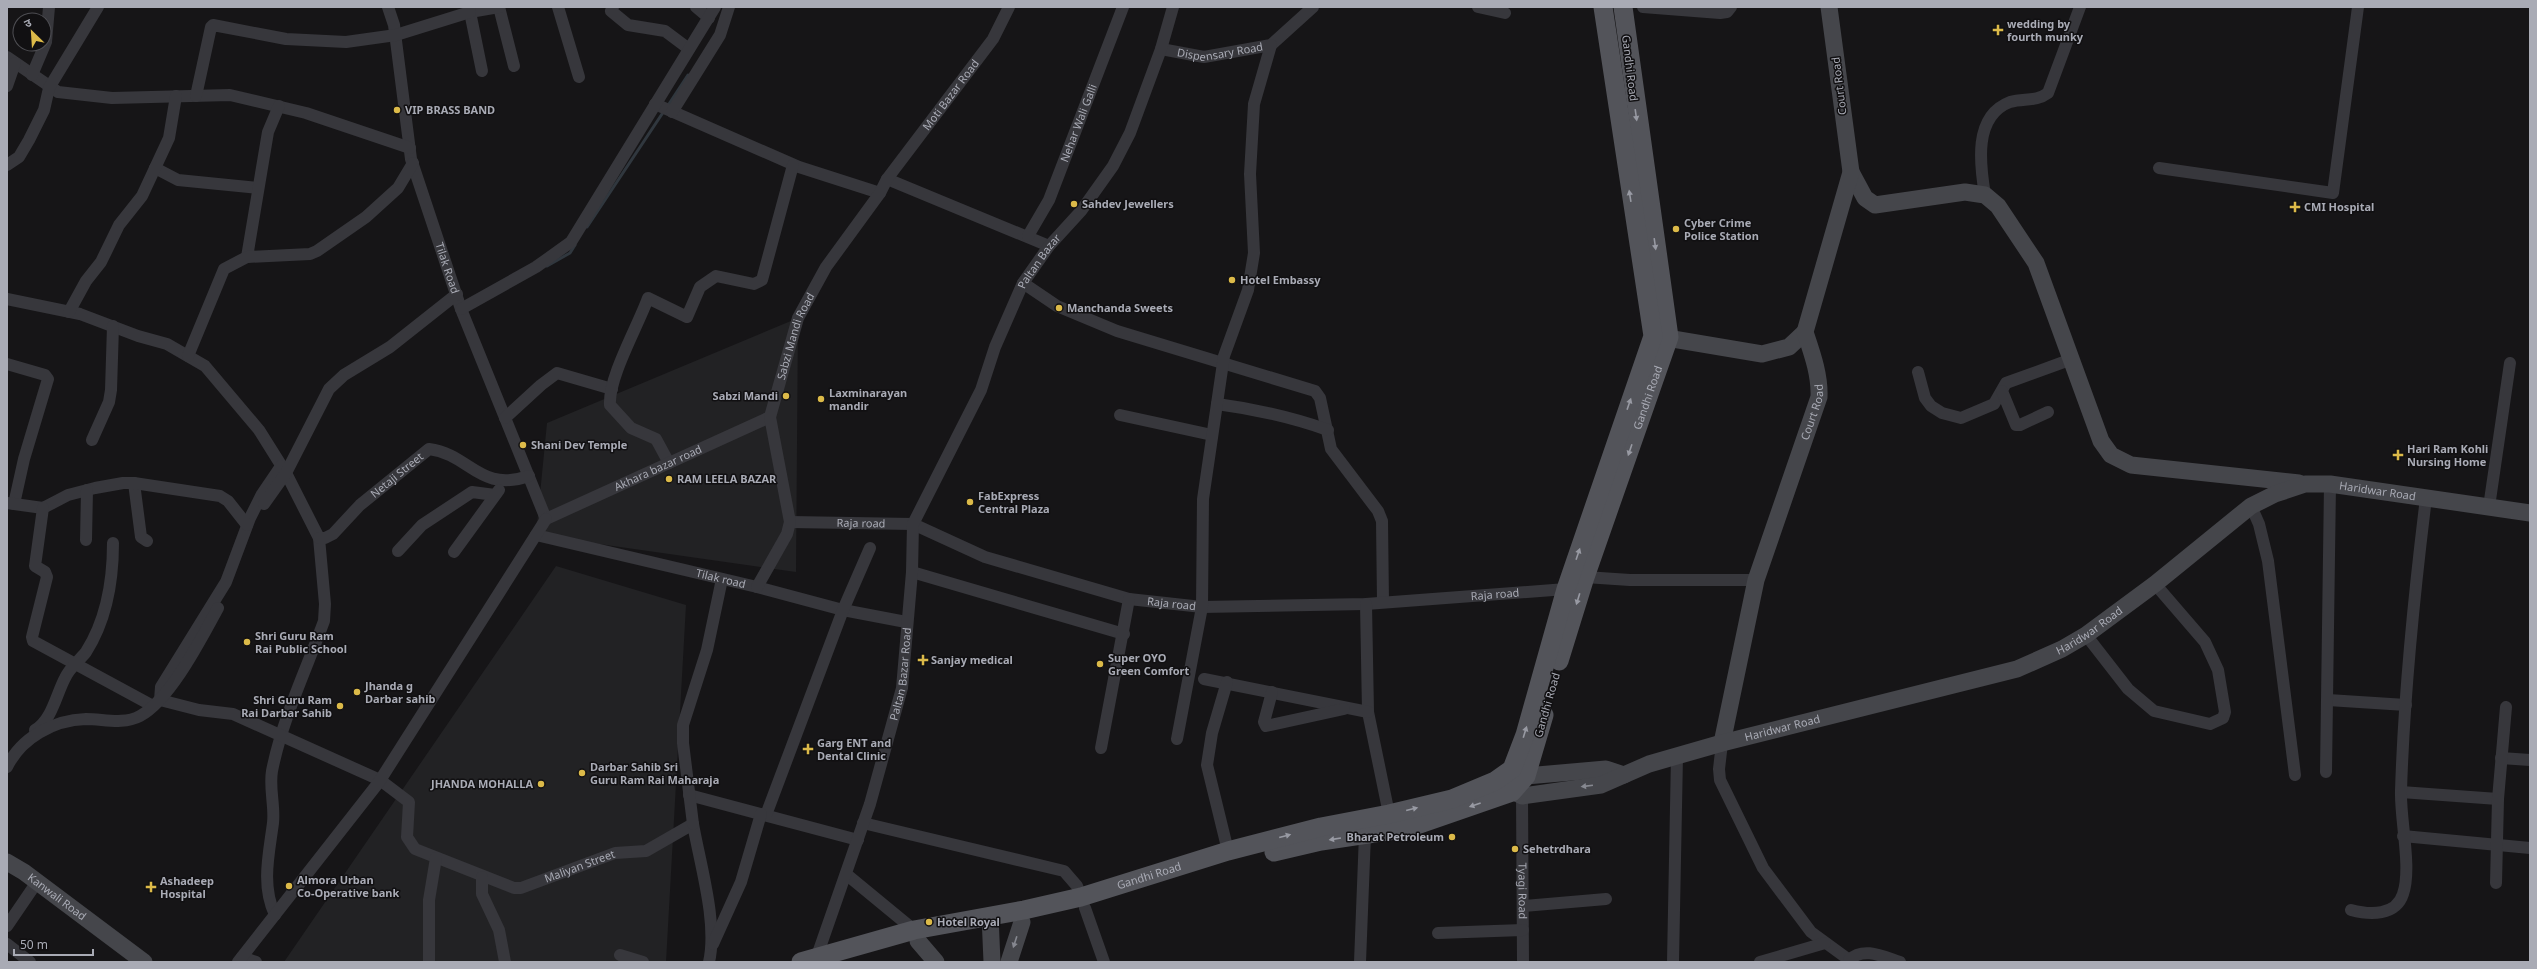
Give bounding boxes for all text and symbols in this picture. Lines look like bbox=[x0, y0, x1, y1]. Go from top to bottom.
north arrow bbox=[12, 12, 52, 52]
text: उ bbox=[21, 14, 34, 31]
place label: wedding by fourth munky bbox=[2007, 16, 2084, 44]
marker: wedding by fourth munky bbox=[1992, 24, 2004, 36]
street label: Gandhi Road bbox=[1619, 34, 1642, 102]
street label: Dispensary Road bbox=[1176, 39, 1264, 64]
street label: Moti Bazar Road bbox=[919, 56, 982, 133]
street label: Court Road bbox=[1828, 56, 1849, 116]
street label: Nehar Wali Galli bbox=[1056, 82, 1100, 164]
place label: VIP BRASS BAND bbox=[405, 102, 495, 117]
marker: VIP BRASS BAND bbox=[392, 105, 402, 115]
one-way arrow bbox=[1633, 109, 1639, 121]
one-way arrow bbox=[1627, 190, 1633, 202]
place label: Sahdev Jewellers bbox=[1082, 196, 1174, 211]
marker: Sahdev Jewellers bbox=[1069, 199, 1079, 209]
place label: CMI Hospital bbox=[2304, 199, 2374, 214]
marker: CMI Hospital bbox=[2289, 201, 2301, 213]
place label: Cyber Crime Police Station bbox=[1684, 215, 1759, 243]
marker: Cyber Crime Police Station bbox=[1671, 224, 1681, 234]
street label: Paltan Bazar bbox=[1013, 230, 1064, 291]
one-way arrow bbox=[1652, 238, 1658, 250]
street label: Tilak Road bbox=[432, 240, 463, 295]
place label: Hotel Embassy bbox=[1240, 272, 1321, 287]
marker: Hotel Embassy bbox=[1227, 275, 1237, 285]
street label: Sabzi Mandi Road bbox=[773, 290, 818, 381]
place label: Manchanda Sweets bbox=[1067, 300, 1173, 315]
marker: Manchanda Sweets bbox=[1054, 303, 1064, 313]
street label: Gandhi Road bbox=[1629, 363, 1665, 431]
street label: Court Road bbox=[1797, 383, 1826, 442]
place label: Laxminarayan mandir bbox=[829, 385, 907, 413]
place label: Sabzi Mandi bbox=[713, 388, 778, 403]
marker: Sabzi Mandi bbox=[781, 391, 791, 401]
marker: Laxminarayan mandir bbox=[816, 394, 826, 404]
one-way arrow bbox=[1627, 398, 1633, 410]
place label: Shani Dev Temple bbox=[531, 437, 628, 452]
marker: Shani Dev Temple bbox=[518, 440, 528, 450]
street label: Akhara bazar road bbox=[611, 441, 704, 494]
place label: Hari Ram Kohli Nursing Home bbox=[2407, 441, 2488, 469]
one-way arrow bbox=[1626, 444, 1632, 456]
street label: Netaji Street bbox=[367, 449, 426, 501]
marker: Hari Ram Kohli Nursing Home bbox=[2392, 449, 2404, 461]
place label: RAM LEELA BAZAR bbox=[677, 471, 777, 486]
marker: RAM LEELA BAZAR bbox=[664, 474, 674, 484]
street label: Haridwar Road bbox=[2338, 477, 2417, 503]
place label: FabExpress Central Plaza bbox=[978, 488, 1050, 516]
marker: FabExpress Central Plaza bbox=[965, 497, 975, 507]
street label: Raja road bbox=[836, 515, 886, 531]
one-way arrow bbox=[1576, 547, 1582, 559]
street label: Tilak road bbox=[695, 565, 747, 591]
street label: Raja road bbox=[1470, 585, 1520, 603]
street label: Raja road bbox=[1146, 593, 1197, 613]
one-way arrow bbox=[1575, 594, 1581, 606]
street label: Haridwar Road bbox=[2053, 603, 2125, 658]
street label: Paltan Bazar Road bbox=[885, 627, 914, 722]
place label: Shri Guru Ram Rai Public School bbox=[255, 628, 347, 656]
marker: Shri Guru Ram Rai Public School bbox=[242, 637, 252, 647]
place label: Super OYO Green Comfort bbox=[1108, 650, 1190, 678]
place label: Sanjay medical bbox=[931, 652, 1013, 667]
marker: Sanjay medical bbox=[918, 655, 928, 665]
marker: Super OYO Green Comfort bbox=[1095, 659, 1105, 669]
street label: Gandhi Road bbox=[1530, 671, 1563, 739]
place label: Jhanda g Darbar sahib bbox=[364, 678, 435, 706]
marker: Jhanda g Darbar sahib bbox=[352, 687, 362, 697]
place label: Shri Guru Ram Rai Darbar Sahib bbox=[241, 692, 332, 720]
marker: Shri Guru Ram Rai Darbar Sahib bbox=[335, 701, 345, 711]
street label: Haridwar Road bbox=[1743, 711, 1821, 744]
one-way arrow bbox=[1523, 726, 1529, 738]
place label: Garg ENT and Dental Clinic bbox=[817, 735, 891, 763]
marker: Garg ENT and Dental Clinic bbox=[802, 743, 814, 755]
place label: Darbar Sahib Sri Guru Ram Rai Maharaja bbox=[590, 759, 719, 787]
marker: Darbar Sahib Sri Guru Ram Rai Maharaja bbox=[577, 768, 587, 778]
place label: JHANDA MOHALLA bbox=[430, 776, 533, 791]
marker: JHANDA MOHALLA bbox=[536, 779, 546, 789]
one-way arrow bbox=[1581, 783, 1593, 790]
one-way arrow bbox=[1468, 802, 1480, 808]
one-way arrow bbox=[1406, 805, 1418, 811]
place label: Bharat Petroleum bbox=[1347, 829, 1444, 844]
marker: Bharat Petroleum bbox=[1447, 832, 1457, 842]
one-way arrow bbox=[1279, 833, 1291, 839]
one-way arrow bbox=[1329, 836, 1342, 842]
place label: Sehetrdhara bbox=[1523, 841, 1591, 856]
marker: Sehetrdhara bbox=[1510, 844, 1520, 854]
street label: Maliyan Street bbox=[542, 846, 617, 886]
street label: Gandhi Road bbox=[1115, 858, 1183, 892]
street label: Tyagi Road bbox=[1515, 863, 1531, 919]
street label: Kanwali Road bbox=[25, 869, 90, 923]
place label: Almora Urban Co-Operative bank bbox=[297, 872, 399, 900]
place label: Ashadeep Hospital bbox=[160, 873, 214, 901]
marker: Ashadeep Hospital bbox=[145, 881, 157, 893]
marker: Almora Urban Co-Operative bank bbox=[284, 881, 294, 891]
place label: Hotel Royal bbox=[937, 914, 1000, 929]
marker: Hotel Royal bbox=[924, 917, 934, 927]
scale bar bbox=[14, 931, 93, 957]
text: 50 m bbox=[20, 936, 48, 953]
one-way arrow bbox=[1012, 937, 1018, 949]

